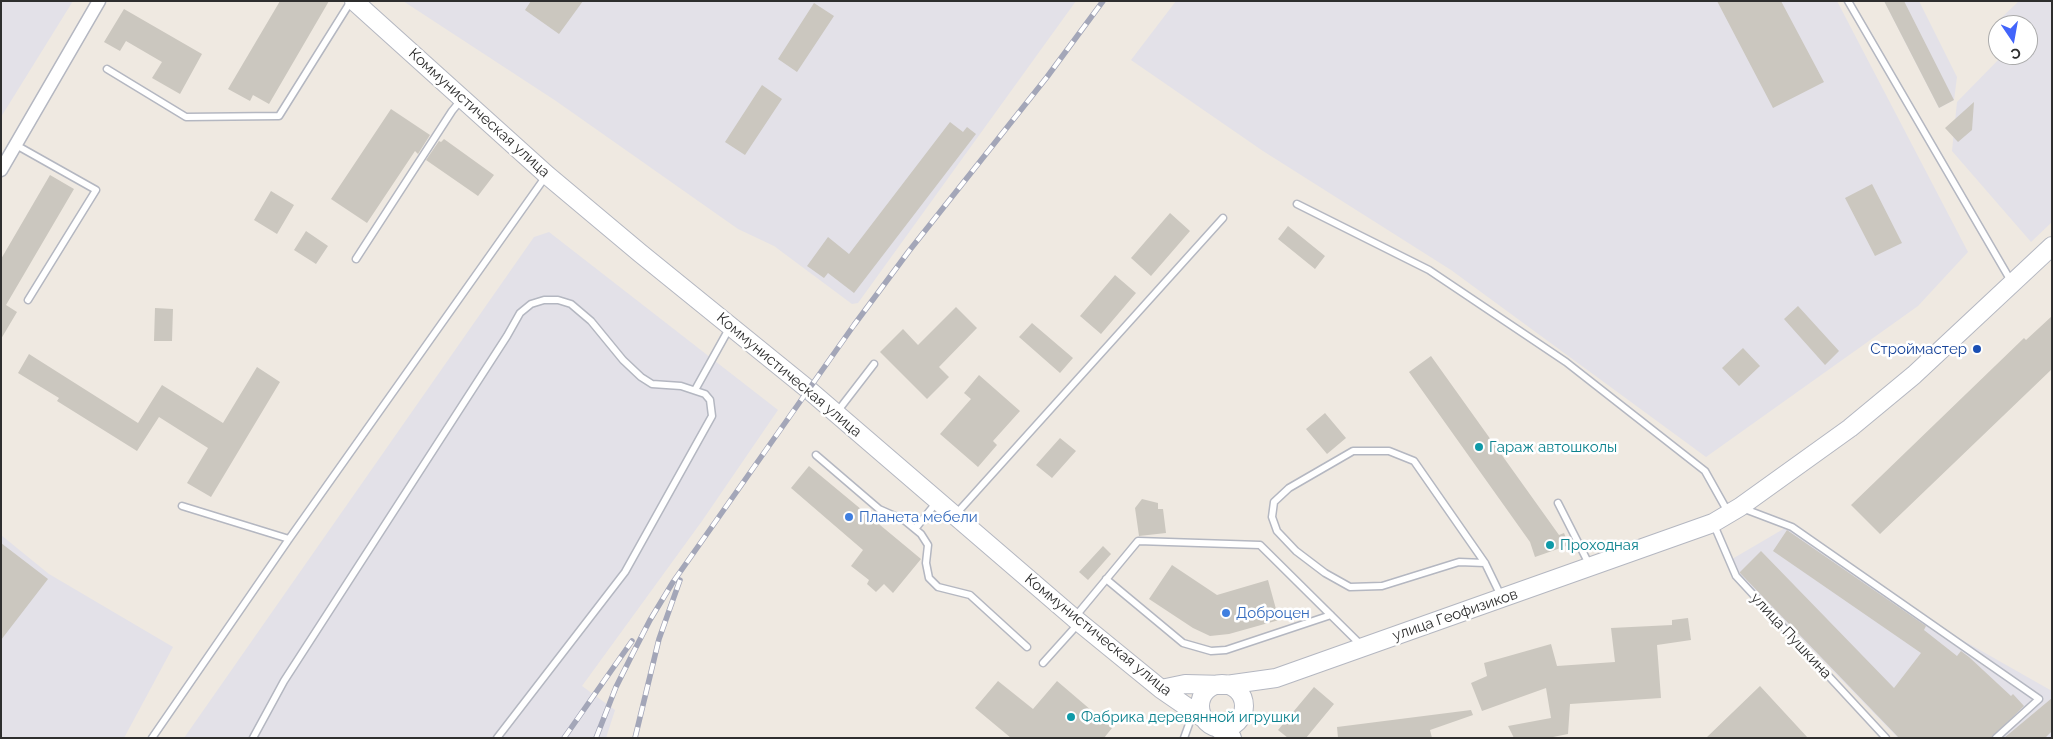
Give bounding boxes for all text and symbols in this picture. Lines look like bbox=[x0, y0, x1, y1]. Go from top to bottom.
north arrow bbox=[1988, 15, 2038, 65]
street label: Коммунистическая улица bbox=[405, 45, 553, 181]
text: С bbox=[2010, 45, 2022, 63]
street label: Коммунистическая улица bbox=[713, 309, 865, 441]
place label: Строймастер bbox=[1870, 340, 1967, 358]
marker: Строймастер bbox=[1971, 343, 1983, 355]
place label: Гараж автошколы bbox=[1489, 438, 1617, 456]
marker: Гараж автошколы bbox=[1473, 441, 1485, 453]
place label: Планета мебели bbox=[859, 508, 978, 526]
marker: Планета мебели bbox=[843, 511, 855, 523]
place label: Проходная bbox=[1560, 536, 1639, 554]
marker: Проходная bbox=[1544, 539, 1556, 551]
street label: Коммунистическая улица bbox=[1021, 570, 1175, 700]
street label: улица Геофизиков bbox=[1390, 585, 1520, 645]
street label: улица Пушкина bbox=[1747, 589, 1835, 683]
place label: Доброцен bbox=[1236, 604, 1310, 622]
marker: Доброцен bbox=[1220, 607, 1232, 619]
place label: Фабрика деревянной игрушки bbox=[1081, 708, 1300, 726]
marker: Фабрика деревянной игрушки bbox=[1065, 711, 1077, 723]

